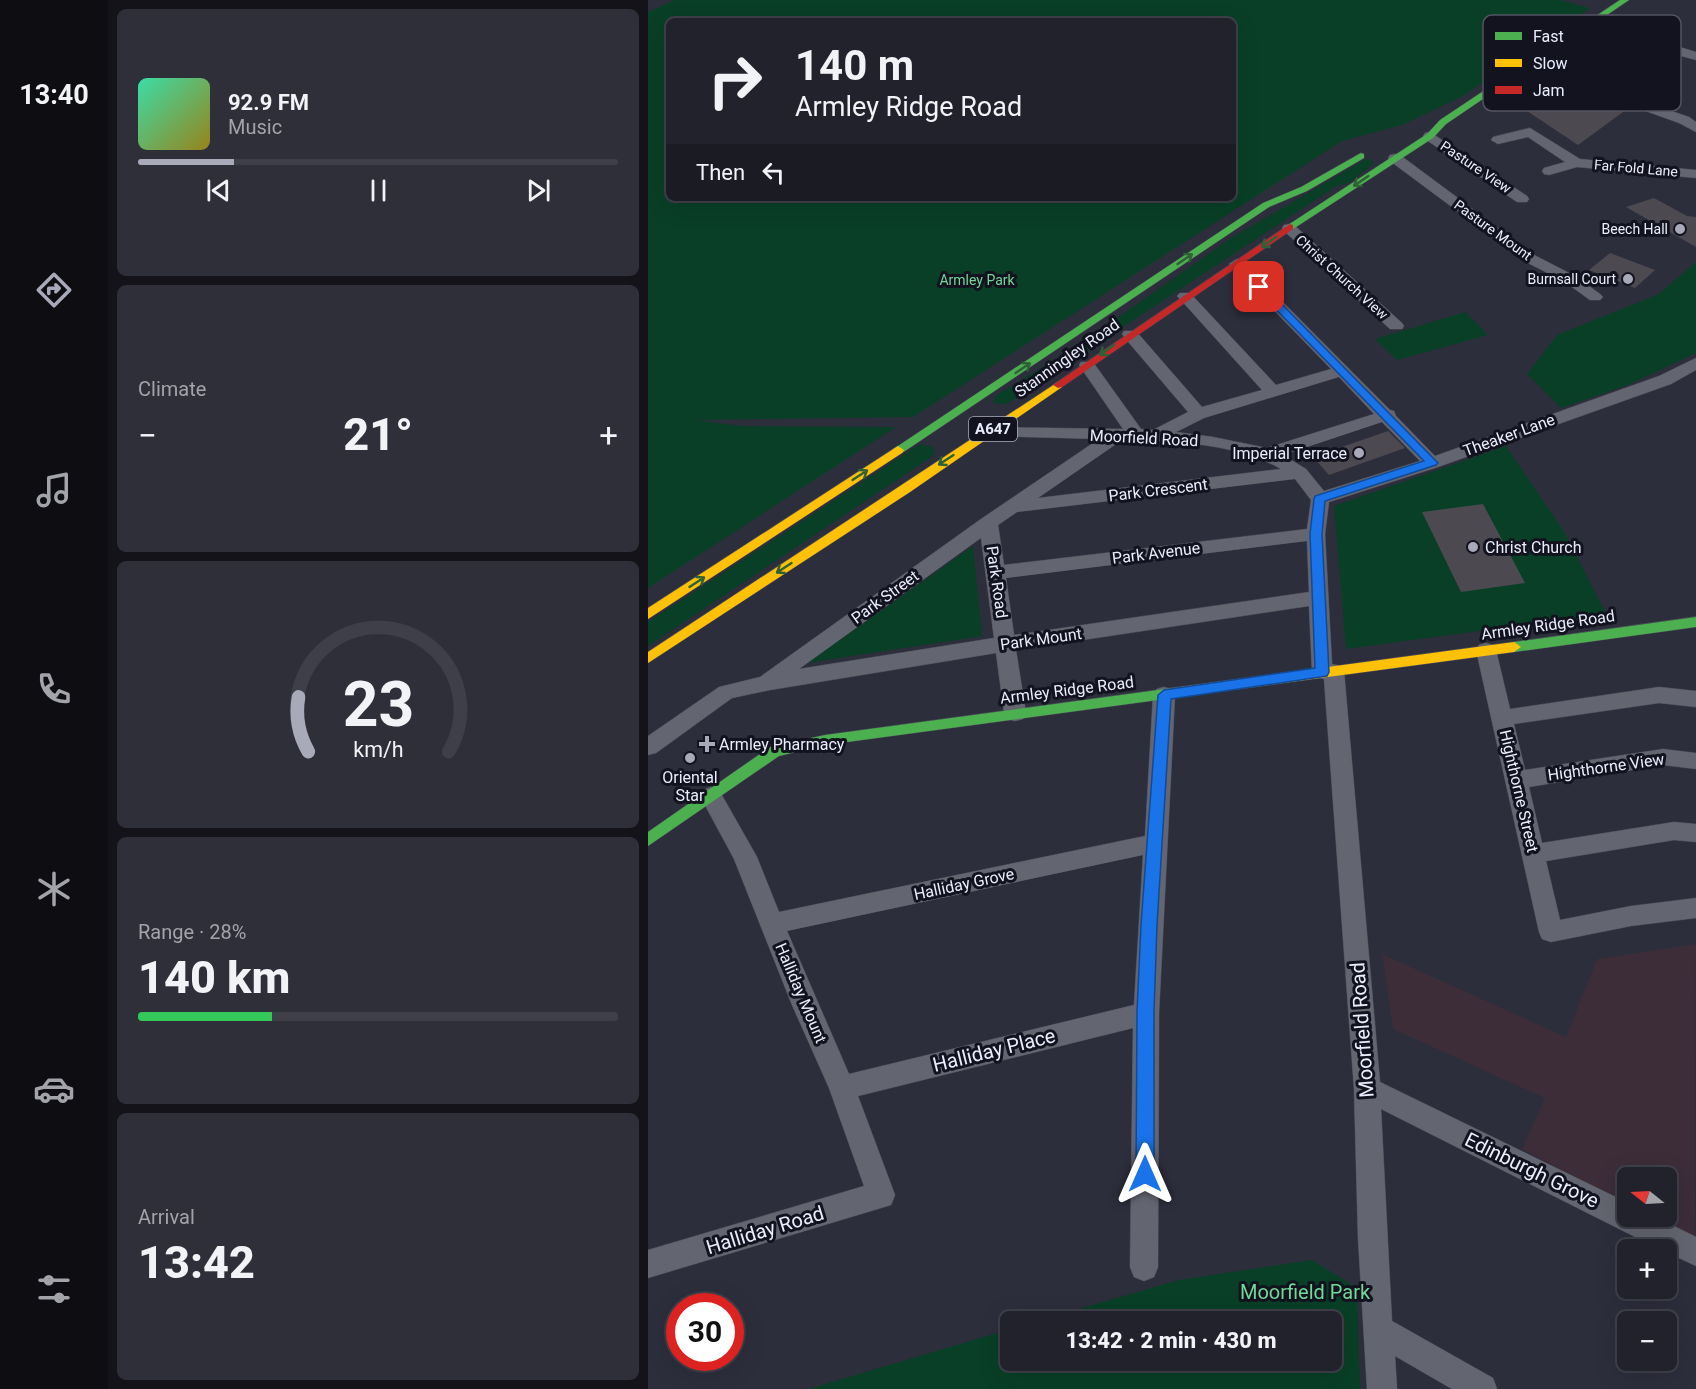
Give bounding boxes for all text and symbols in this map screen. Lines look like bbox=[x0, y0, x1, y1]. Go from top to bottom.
legend bbox=[1483, 15, 1681, 111]
text: Fast bbox=[1533, 27, 1564, 46]
text: 140 m bbox=[795, 41, 914, 90]
icon: right bbox=[696, 42, 774, 120]
text: Slow bbox=[1533, 54, 1568, 73]
text: 13:40 bbox=[19, 79, 89, 111]
text: Jam bbox=[1533, 81, 1565, 100]
text: 92.9 FM bbox=[228, 90, 309, 115]
text: Armley Ridge Road bbox=[795, 91, 1022, 123]
text: Music bbox=[228, 115, 282, 139]
street label: Pasture View bbox=[1438, 138, 1515, 197]
icon: left bbox=[757, 156, 790, 189]
street label: Far Fold Lane bbox=[1593, 156, 1679, 180]
text: Then bbox=[696, 160, 745, 185]
icon: previous bbox=[202, 174, 235, 207]
icon: pause bbox=[362, 174, 395, 207]
icon: next bbox=[522, 174, 555, 207]
one-way arrow bbox=[1353, 174, 1370, 187]
street label: Pasture Mount bbox=[1451, 197, 1535, 264]
place label: Beech Hall bbox=[1602, 221, 1668, 237]
marker: Beech Hall bbox=[1673, 222, 1687, 236]
street label: Christ Church View bbox=[1293, 232, 1392, 323]
one-way arrow bbox=[1262, 236, 1278, 248]
one-way arrow bbox=[1176, 253, 1193, 265]
pin bbox=[1233, 261, 1284, 312]
icon: directions bbox=[33, 269, 75, 311]
icon: arrive bbox=[1242, 270, 1275, 303]
place label: Burnsall Court bbox=[1527, 271, 1616, 287]
park label: Armley Park bbox=[939, 272, 1016, 288]
marker: Burnsall Court bbox=[1621, 272, 1635, 286]
street label: Stanningley Road bbox=[1011, 315, 1123, 401]
one-way arrow bbox=[1100, 344, 1116, 356]
one-way arrow bbox=[1015, 362, 1031, 374]
text: Climate bbox=[138, 377, 206, 401]
text: 21° bbox=[343, 408, 413, 461]
street label: Theaker Lane bbox=[1461, 410, 1557, 460]
text: − bbox=[138, 416, 157, 455]
text: + bbox=[599, 416, 618, 455]
road number: A647 bbox=[969, 417, 1017, 441]
street label: Moorfield Road bbox=[1089, 426, 1199, 450]
place label: Imperial Terrace bbox=[1232, 444, 1347, 463]
marker: Imperial Terrace bbox=[1352, 446, 1366, 460]
one-way arrow bbox=[938, 454, 955, 467]
icon: music bbox=[33, 469, 75, 511]
one-way arrow bbox=[851, 469, 868, 481]
street label: Park Crescent bbox=[1107, 475, 1209, 505]
street label: Park Avenue bbox=[1111, 538, 1201, 568]
place label: Christ Church bbox=[1485, 538, 1582, 557]
marker: Christ Church bbox=[1466, 540, 1480, 554]
street label: Park Road bbox=[983, 545, 1011, 619]
one-way arrow bbox=[776, 562, 792, 574]
street label: Park Street bbox=[848, 566, 922, 628]
one-way arrow bbox=[688, 576, 705, 588]
street label: Armley Ridge Road bbox=[1480, 606, 1616, 644]
street label: Park Mount bbox=[999, 624, 1083, 654]
icon: phone bbox=[33, 668, 75, 710]
text: 23 bbox=[342, 668, 414, 741]
street label: Armley Ridge Road bbox=[999, 672, 1135, 708]
street label: Highthorne Street bbox=[1496, 728, 1542, 854]
place label: Armley Pharmacy bbox=[719, 735, 845, 754]
text: km/h bbox=[353, 737, 403, 762]
marker: Armley Pharmacy bbox=[700, 737, 714, 751]
street label: Highthorne View bbox=[1546, 749, 1666, 785]
marker: Oriental Star bbox=[683, 751, 697, 765]
place label: Oriental Star bbox=[662, 768, 718, 805]
street label: Halliday Grove bbox=[912, 864, 1016, 904]
icon: climate bbox=[33, 868, 75, 910]
text: Range · 28% bbox=[138, 920, 246, 944]
street label: Halliday Mount bbox=[771, 940, 831, 1046]
text: 140 km bbox=[138, 951, 290, 1004]
street label: Moorfield Road bbox=[1345, 961, 1379, 1099]
street label: Halliday Place bbox=[930, 1023, 1058, 1077]
icon: car bbox=[33, 1068, 75, 1110]
street label: Edinburgh Grove bbox=[1461, 1127, 1603, 1213]
position arrow bbox=[1113, 1142, 1177, 1206]
north arrow bbox=[1617, 1167, 1677, 1227]
map controls bbox=[1617, 1167, 1677, 1371]
street label: Halliday Road bbox=[703, 1201, 827, 1259]
text: Arrival bbox=[138, 1205, 195, 1229]
text: 13:42 bbox=[138, 1236, 255, 1289]
button: + bbox=[1617, 1239, 1677, 1299]
icon: filters bbox=[33, 1268, 75, 1310]
park label: Moorfield Park bbox=[1240, 1280, 1371, 1304]
speed limit sign: 30 bbox=[666, 1293, 744, 1371]
button: − bbox=[1617, 1311, 1677, 1371]
text: 13:42 · 2 min · 430 m bbox=[1066, 1328, 1276, 1353]

